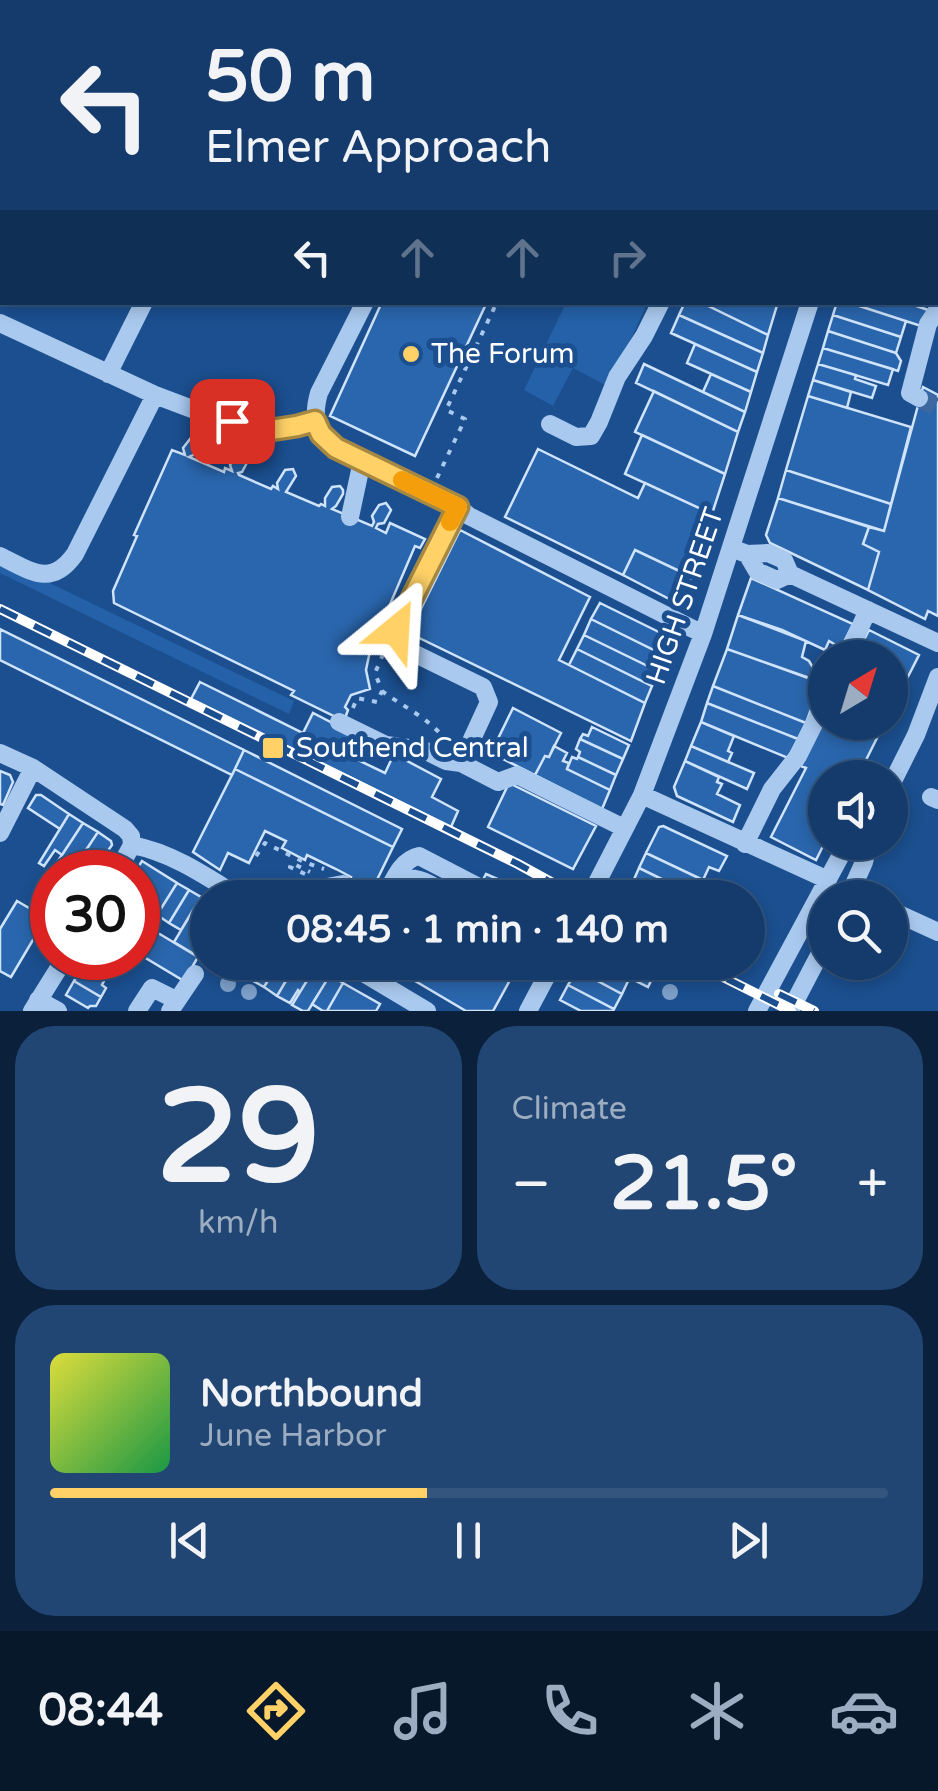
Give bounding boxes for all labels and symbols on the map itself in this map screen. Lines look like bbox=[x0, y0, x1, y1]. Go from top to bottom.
place label: The Forum bbox=[431, 337, 574, 371]
marker: The Forum bbox=[400, 343, 422, 365]
pin bbox=[190, 379, 275, 464]
street label: HIGH STREET bbox=[639, 503, 731, 689]
position arrow bbox=[344, 578, 448, 682]
north arrow bbox=[808, 640, 908, 740]
place label: Southend Central bbox=[296, 731, 529, 765]
marker: Southend Central bbox=[260, 735, 286, 761]
speed limit sign: 30 bbox=[30, 850, 160, 980]

